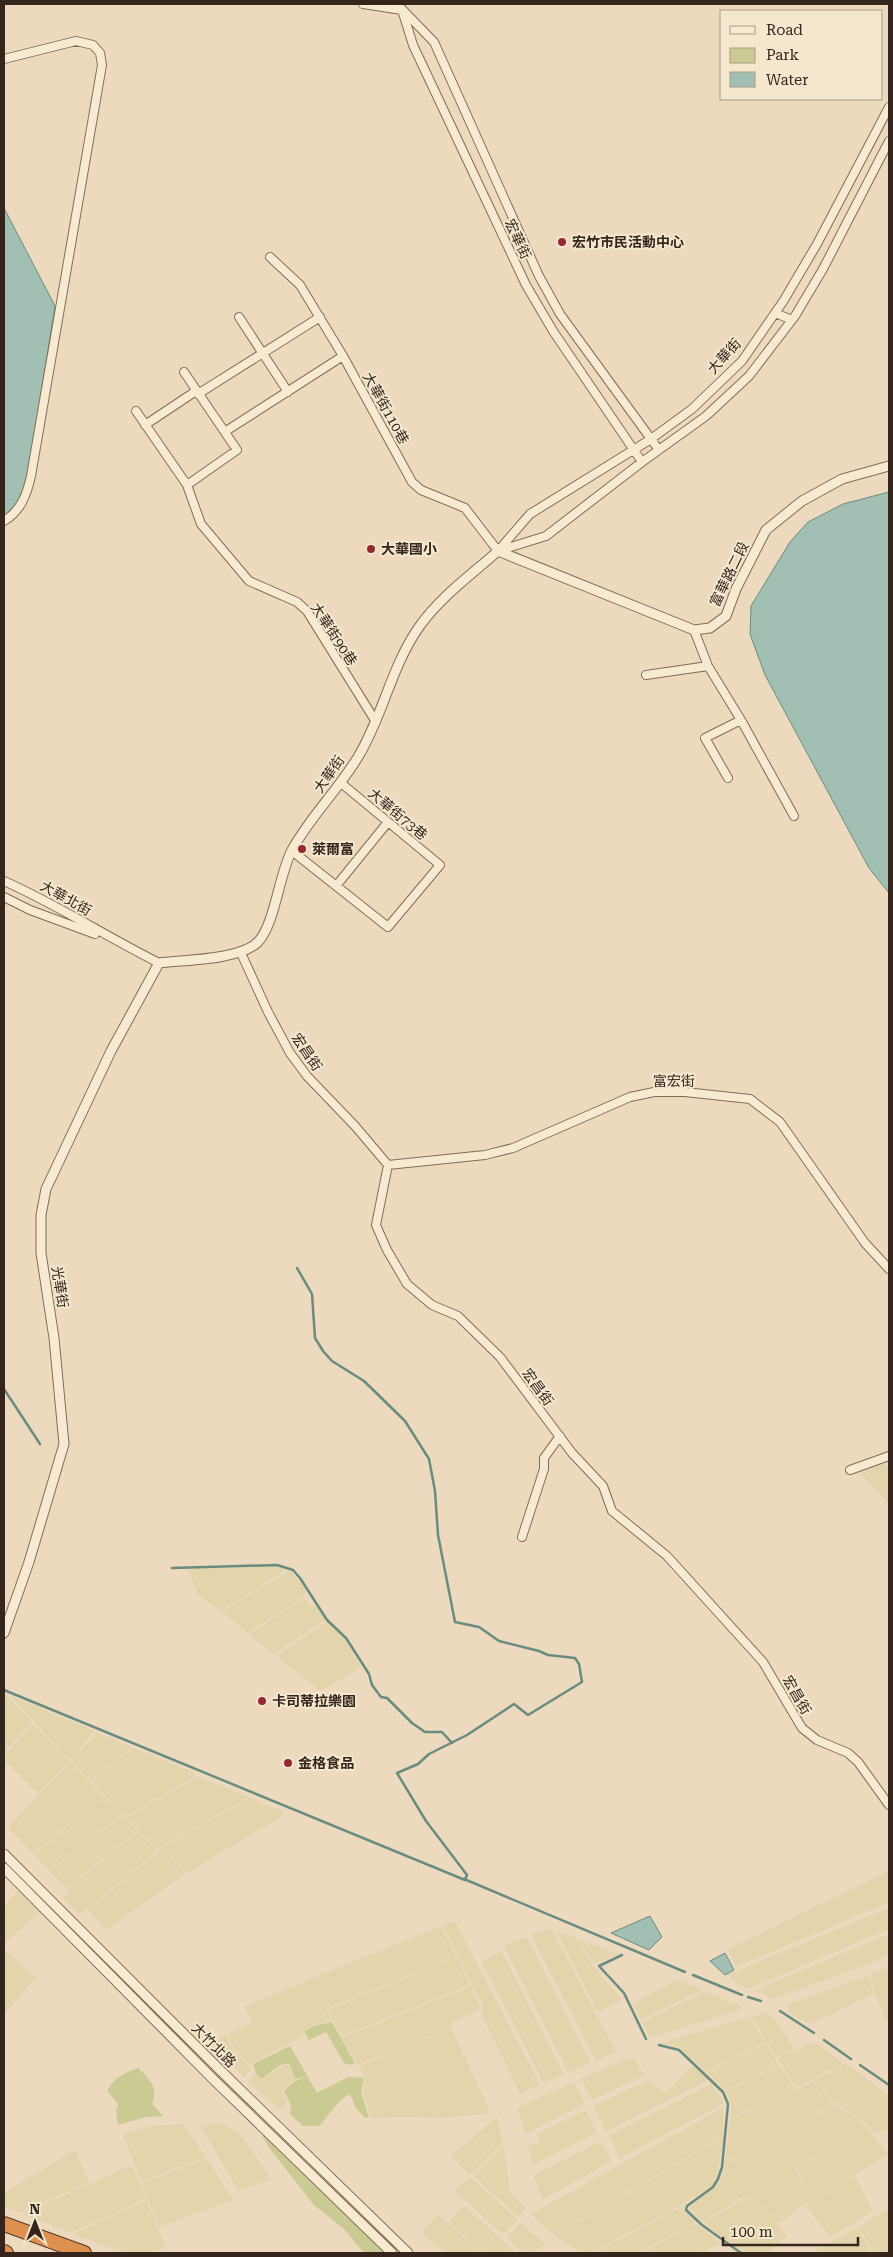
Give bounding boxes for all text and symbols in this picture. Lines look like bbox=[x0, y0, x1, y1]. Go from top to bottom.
legend bbox=[720, 10, 883, 100]
text: Road bbox=[766, 21, 803, 39]
text: Park bbox=[766, 46, 800, 64]
text: Water bbox=[766, 71, 808, 89]
street label: 宏華街 bbox=[502, 217, 534, 261]
place label: 宏竹市民活動中心 bbox=[572, 234, 684, 250]
marker: 宏竹市民活動中心 bbox=[556, 236, 568, 248]
street label: 大華街 bbox=[704, 335, 744, 377]
street label: 大華街110巷 bbox=[360, 369, 412, 447]
street label: 富華路二段 bbox=[706, 539, 752, 609]
place label: 大華國小 bbox=[381, 541, 437, 557]
marker: 大華國小 bbox=[365, 543, 377, 555]
street label: 大華街90巷 bbox=[308, 600, 360, 668]
street label: 大華街 bbox=[310, 752, 348, 796]
street label: 大華街73巷 bbox=[365, 785, 431, 843]
place label: 萊爾富 bbox=[312, 841, 354, 857]
marker: 萊爾富 bbox=[296, 843, 308, 855]
street label: 大華北街 bbox=[38, 877, 94, 919]
street label: 宏昌街 bbox=[289, 1030, 325, 1074]
street label: 富宏街 bbox=[653, 1073, 695, 1089]
street label: 光華街 bbox=[49, 1265, 71, 1309]
street label: 宏昌街 bbox=[519, 1365, 557, 1409]
street label: 宏昌街 bbox=[780, 1673, 814, 1717]
place label: 卡司蒂拉樂園 bbox=[272, 1693, 356, 1709]
marker: 卡司蒂拉樂園 bbox=[256, 1695, 268, 1707]
place label: 金格食品 bbox=[298, 1755, 354, 1771]
marker: 金格食品 bbox=[282, 1757, 294, 1769]
street label: 大竹北路 bbox=[189, 2020, 239, 2070]
north arrow bbox=[10, 2197, 60, 2247]
text: N bbox=[30, 2201, 41, 2217]
scale bar bbox=[723, 2214, 858, 2246]
text: 100 m bbox=[730, 2223, 773, 2241]

